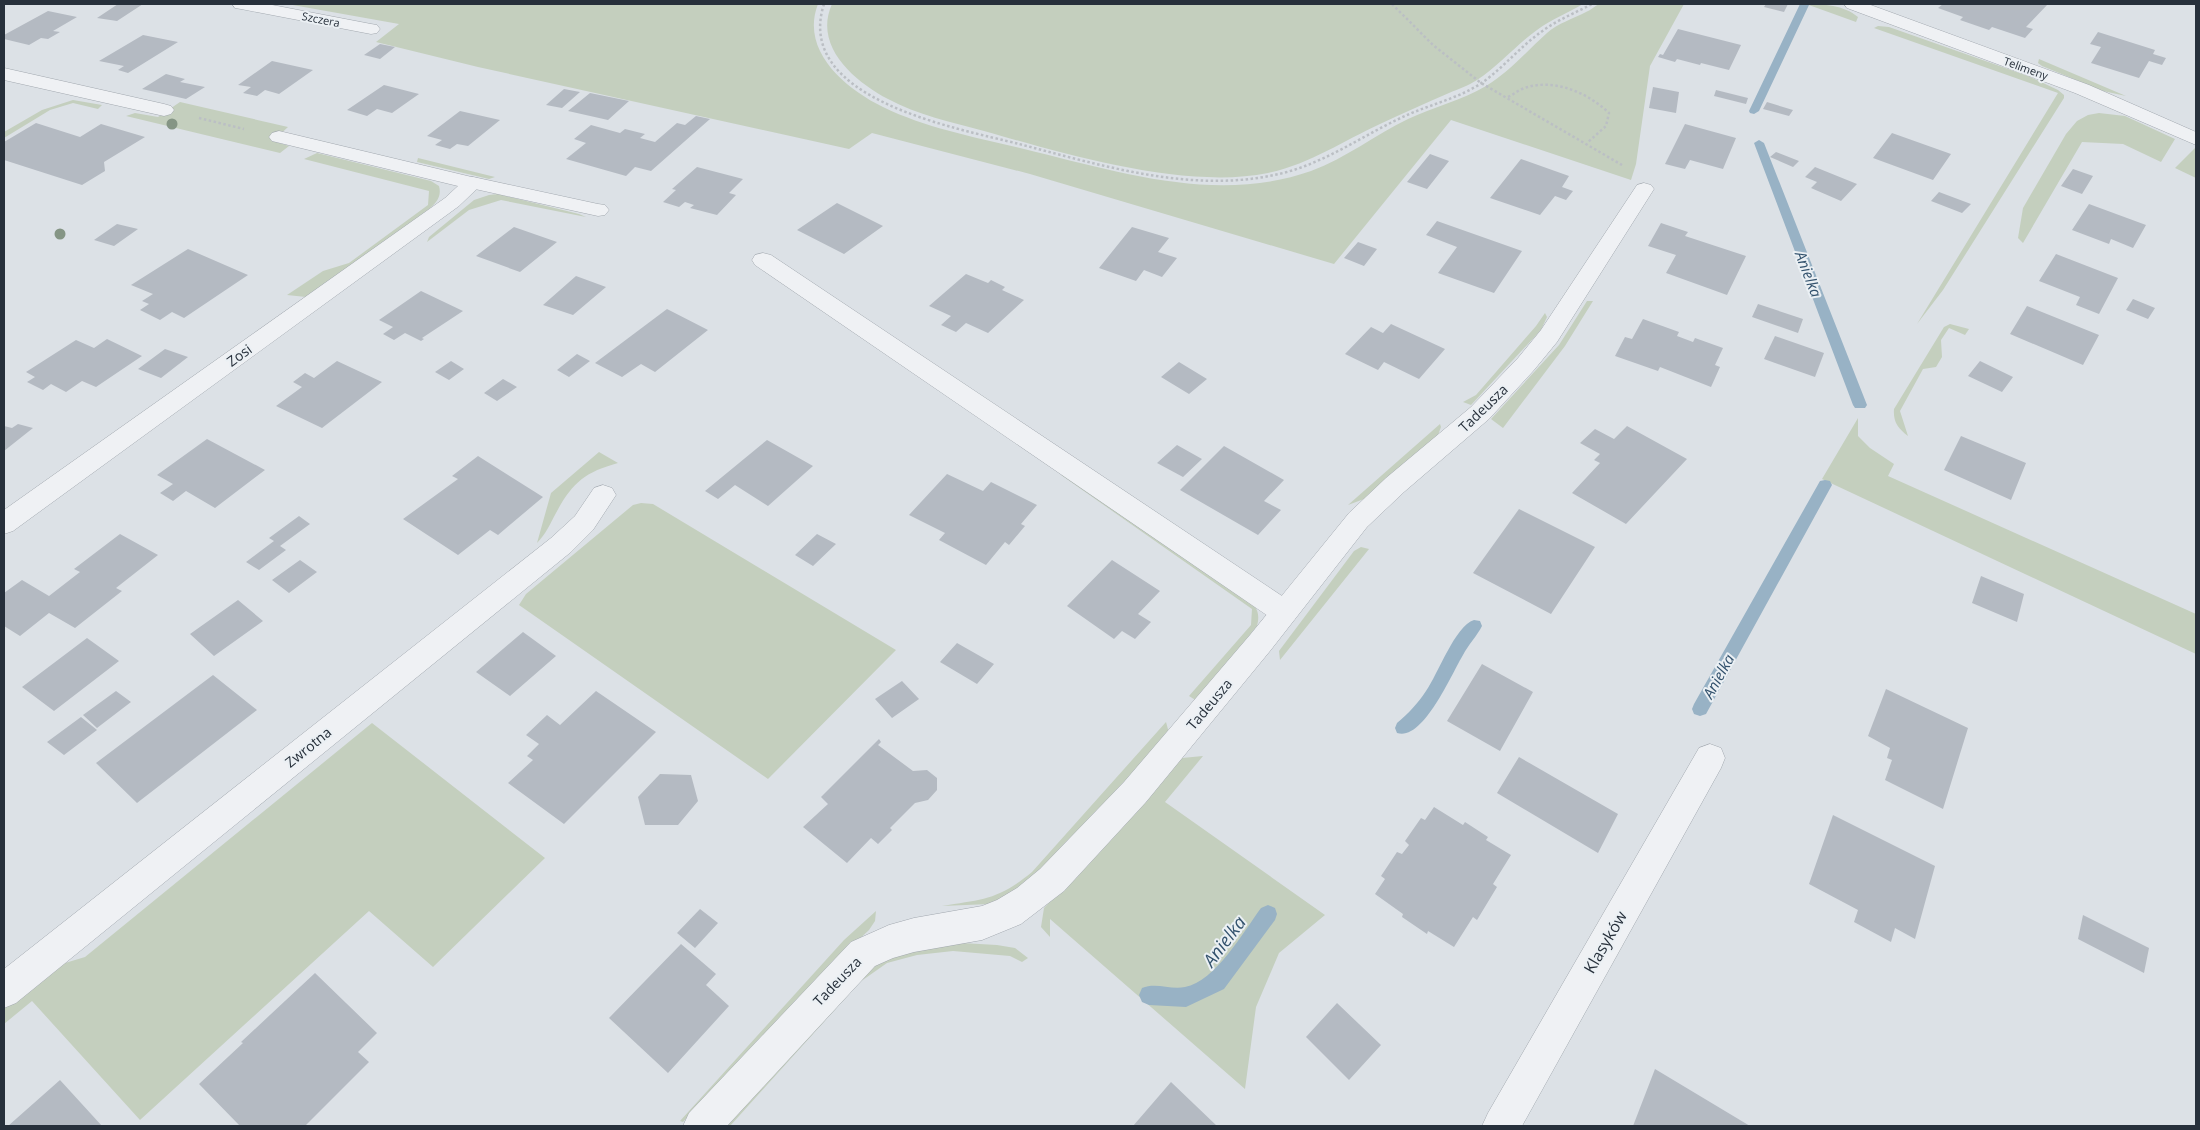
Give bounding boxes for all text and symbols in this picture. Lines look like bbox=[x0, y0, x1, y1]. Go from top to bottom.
street label: Szczera bbox=[301, 8, 341, 30]
street label: Telimeny bbox=[2002, 53, 2051, 83]
water label: Anielka bbox=[1791, 247, 1827, 300]
street label: Zosi bbox=[223, 339, 255, 371]
street label: Tadeusza bbox=[1454, 380, 1512, 436]
water label: Anielka bbox=[1697, 650, 1739, 703]
street label: Tadeusza bbox=[1182, 674, 1236, 734]
street label: Zwrotna bbox=[281, 723, 335, 771]
street label: Klasyków bbox=[1578, 906, 1632, 977]
water label: Anielka bbox=[1196, 911, 1251, 973]
street label: Tadeusza bbox=[809, 952, 865, 1010]

